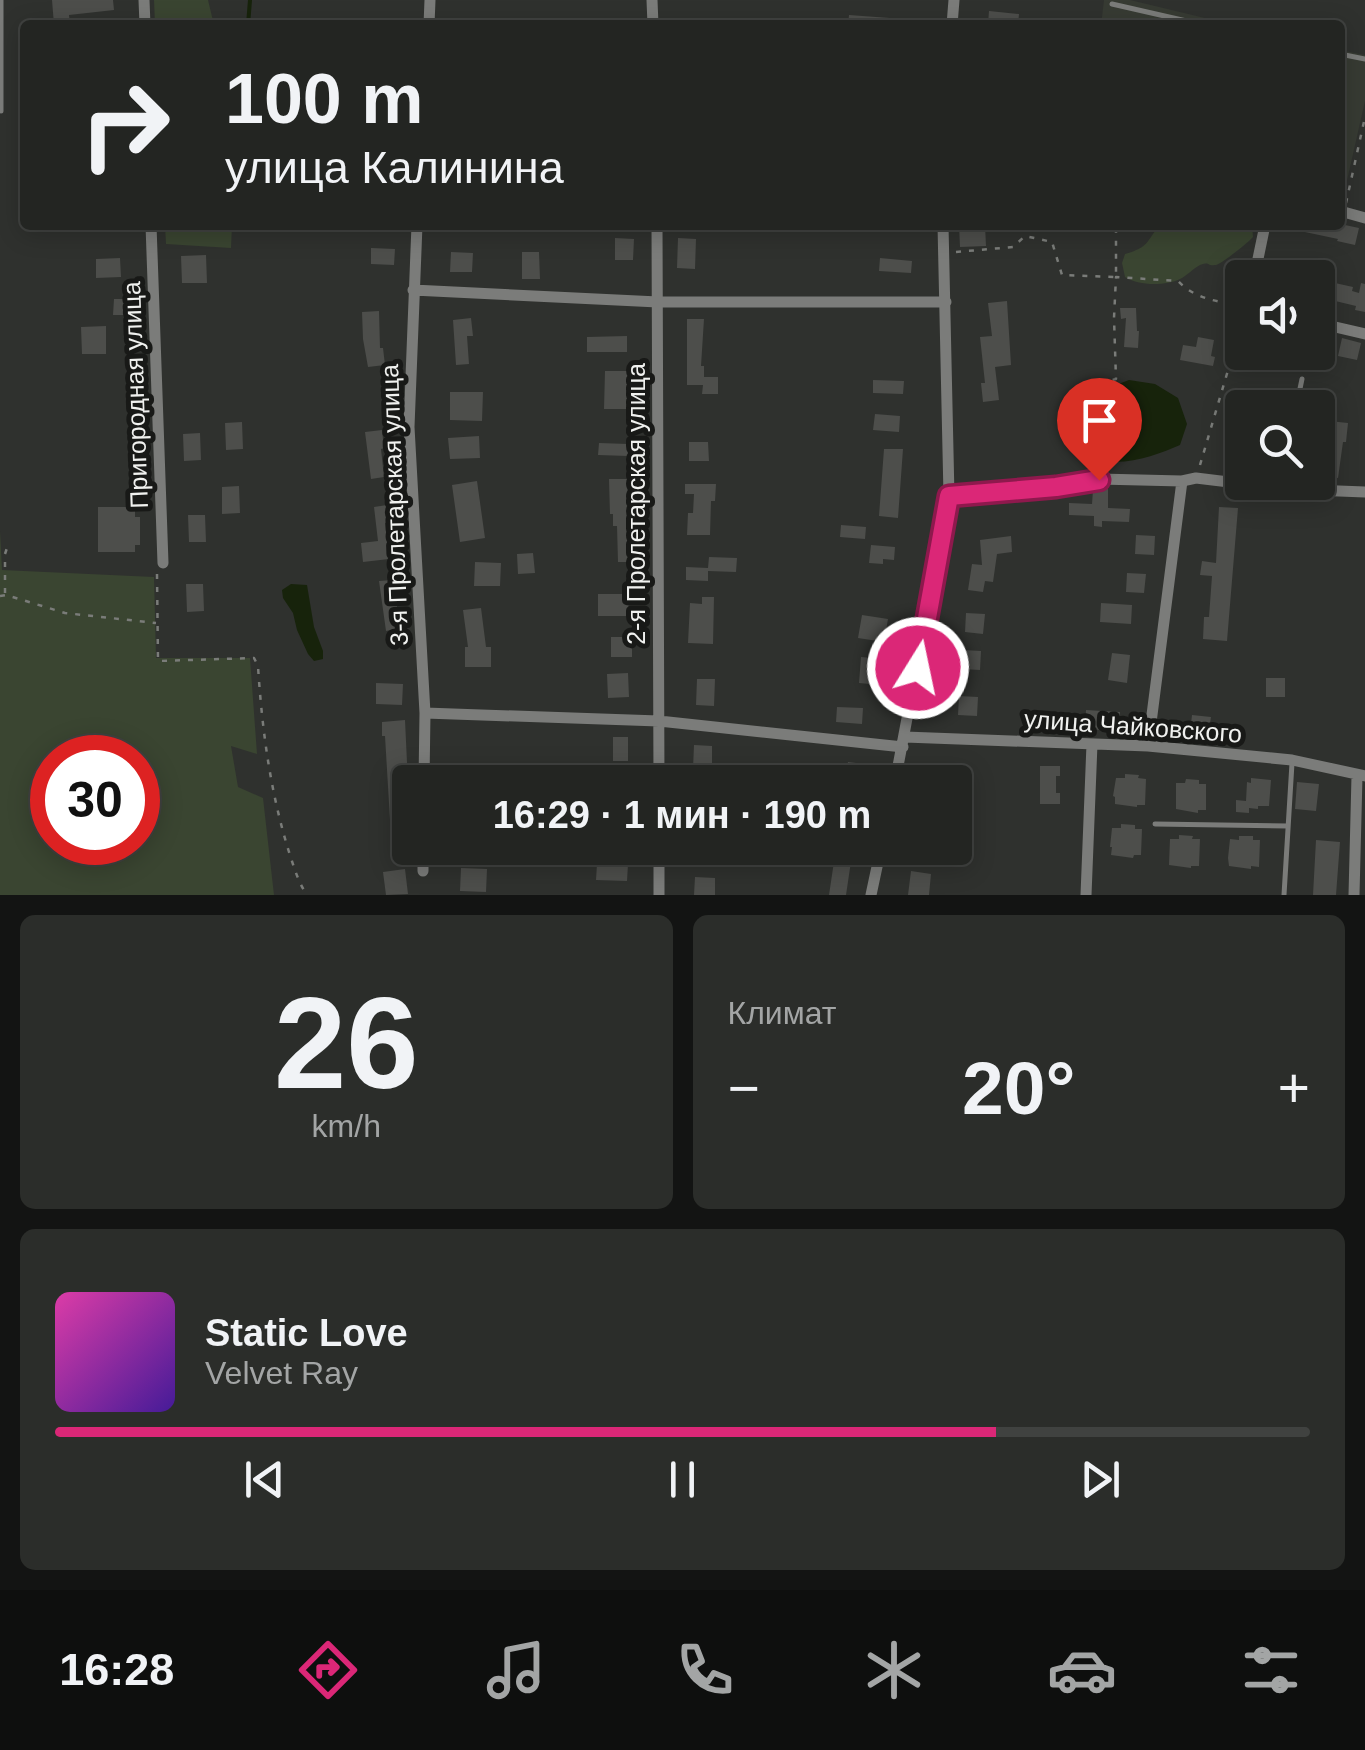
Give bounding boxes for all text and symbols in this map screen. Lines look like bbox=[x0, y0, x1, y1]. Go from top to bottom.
icon: right bbox=[60, 60, 190, 190]
text: 100 m bbox=[225, 60, 423, 138]
text: улица Калинина bbox=[225, 142, 564, 193]
map controls bbox=[1225, 260, 1335, 500]
button: sound bbox=[1225, 260, 1335, 370]
street label: Пригородная улица bbox=[117, 281, 153, 509]
street label: 2-я Пролетарская улица bbox=[622, 363, 650, 645]
street label: 3-я Пролетарская улица bbox=[375, 364, 413, 646]
pin bbox=[1057, 378, 1142, 481]
button: search bbox=[1225, 390, 1335, 500]
icon: arrive bbox=[1072, 393, 1127, 448]
position arrow bbox=[866, 616, 970, 720]
street label: улица Чайковского bbox=[1023, 704, 1243, 748]
speed limit sign: 30 bbox=[30, 735, 160, 865]
text: 16:29 · 1 мин · 190 m bbox=[493, 794, 871, 836]
text: 26 bbox=[274, 970, 419, 1116]
text: Климат bbox=[728, 995, 836, 1031]
text: 20° bbox=[962, 1046, 1075, 1130]
text: − bbox=[728, 1057, 760, 1119]
text: + bbox=[1278, 1057, 1310, 1119]
text: km/h bbox=[312, 1108, 381, 1144]
text: Static Love bbox=[205, 1312, 408, 1354]
text: Velvet Ray bbox=[205, 1355, 358, 1391]
icon: previous bbox=[237, 1452, 292, 1507]
icon: pause bbox=[655, 1452, 710, 1507]
icon: next bbox=[1073, 1452, 1128, 1507]
icon: directions bbox=[293, 1635, 363, 1705]
icon: music bbox=[481, 1635, 551, 1705]
icon: phone bbox=[670, 1635, 740, 1705]
icon: climate bbox=[859, 1635, 929, 1705]
icon: car bbox=[1047, 1635, 1117, 1705]
icon: filters bbox=[1236, 1635, 1306, 1705]
text: 16:28 bbox=[59, 1644, 174, 1695]

